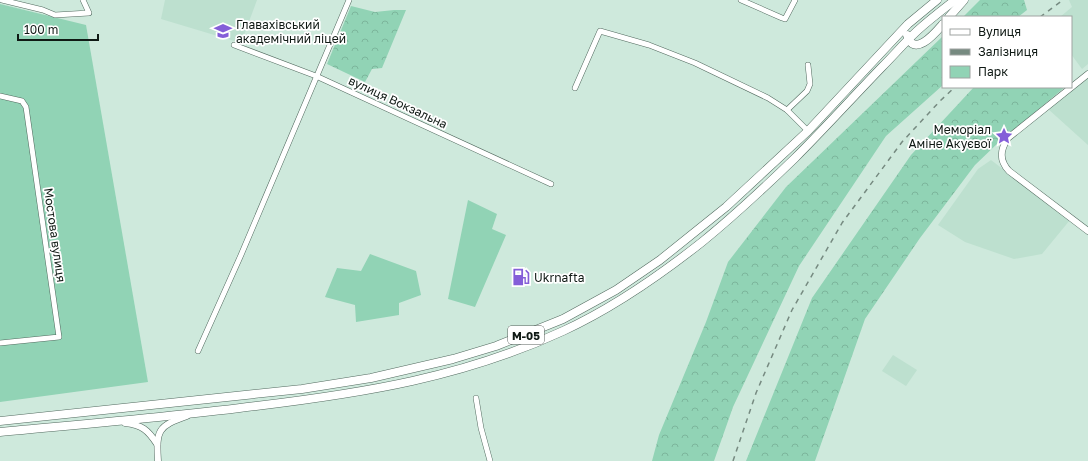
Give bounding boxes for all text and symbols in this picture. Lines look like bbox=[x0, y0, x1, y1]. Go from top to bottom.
scale bar bbox=[18, 16, 98, 42]
legend bbox=[942, 16, 1072, 88]
place label: Главахівський академічний ліцей bbox=[236, 17, 346, 46]
school or university icon: Главахівський академічний ліцей bbox=[213, 21, 233, 41]
text: 100 m bbox=[24, 22, 58, 37]
text: Вулиця bbox=[978, 24, 1021, 39]
text: Залізниця bbox=[978, 44, 1038, 59]
text: Парк bbox=[978, 64, 1008, 79]
street label: вулиця Вокзальна bbox=[346, 73, 450, 131]
place label: Меморіал Аміне Акуєвої bbox=[909, 122, 992, 151]
place icon: Меморіал Аміне Акуєвої bbox=[994, 126, 1014, 146]
street label: Мостова вулиця bbox=[41, 187, 69, 283]
fuel station icon: Ukrnafta bbox=[511, 267, 531, 287]
place label: Ukrnafta bbox=[534, 270, 584, 285]
road number: М-05 bbox=[508, 326, 544, 344]

